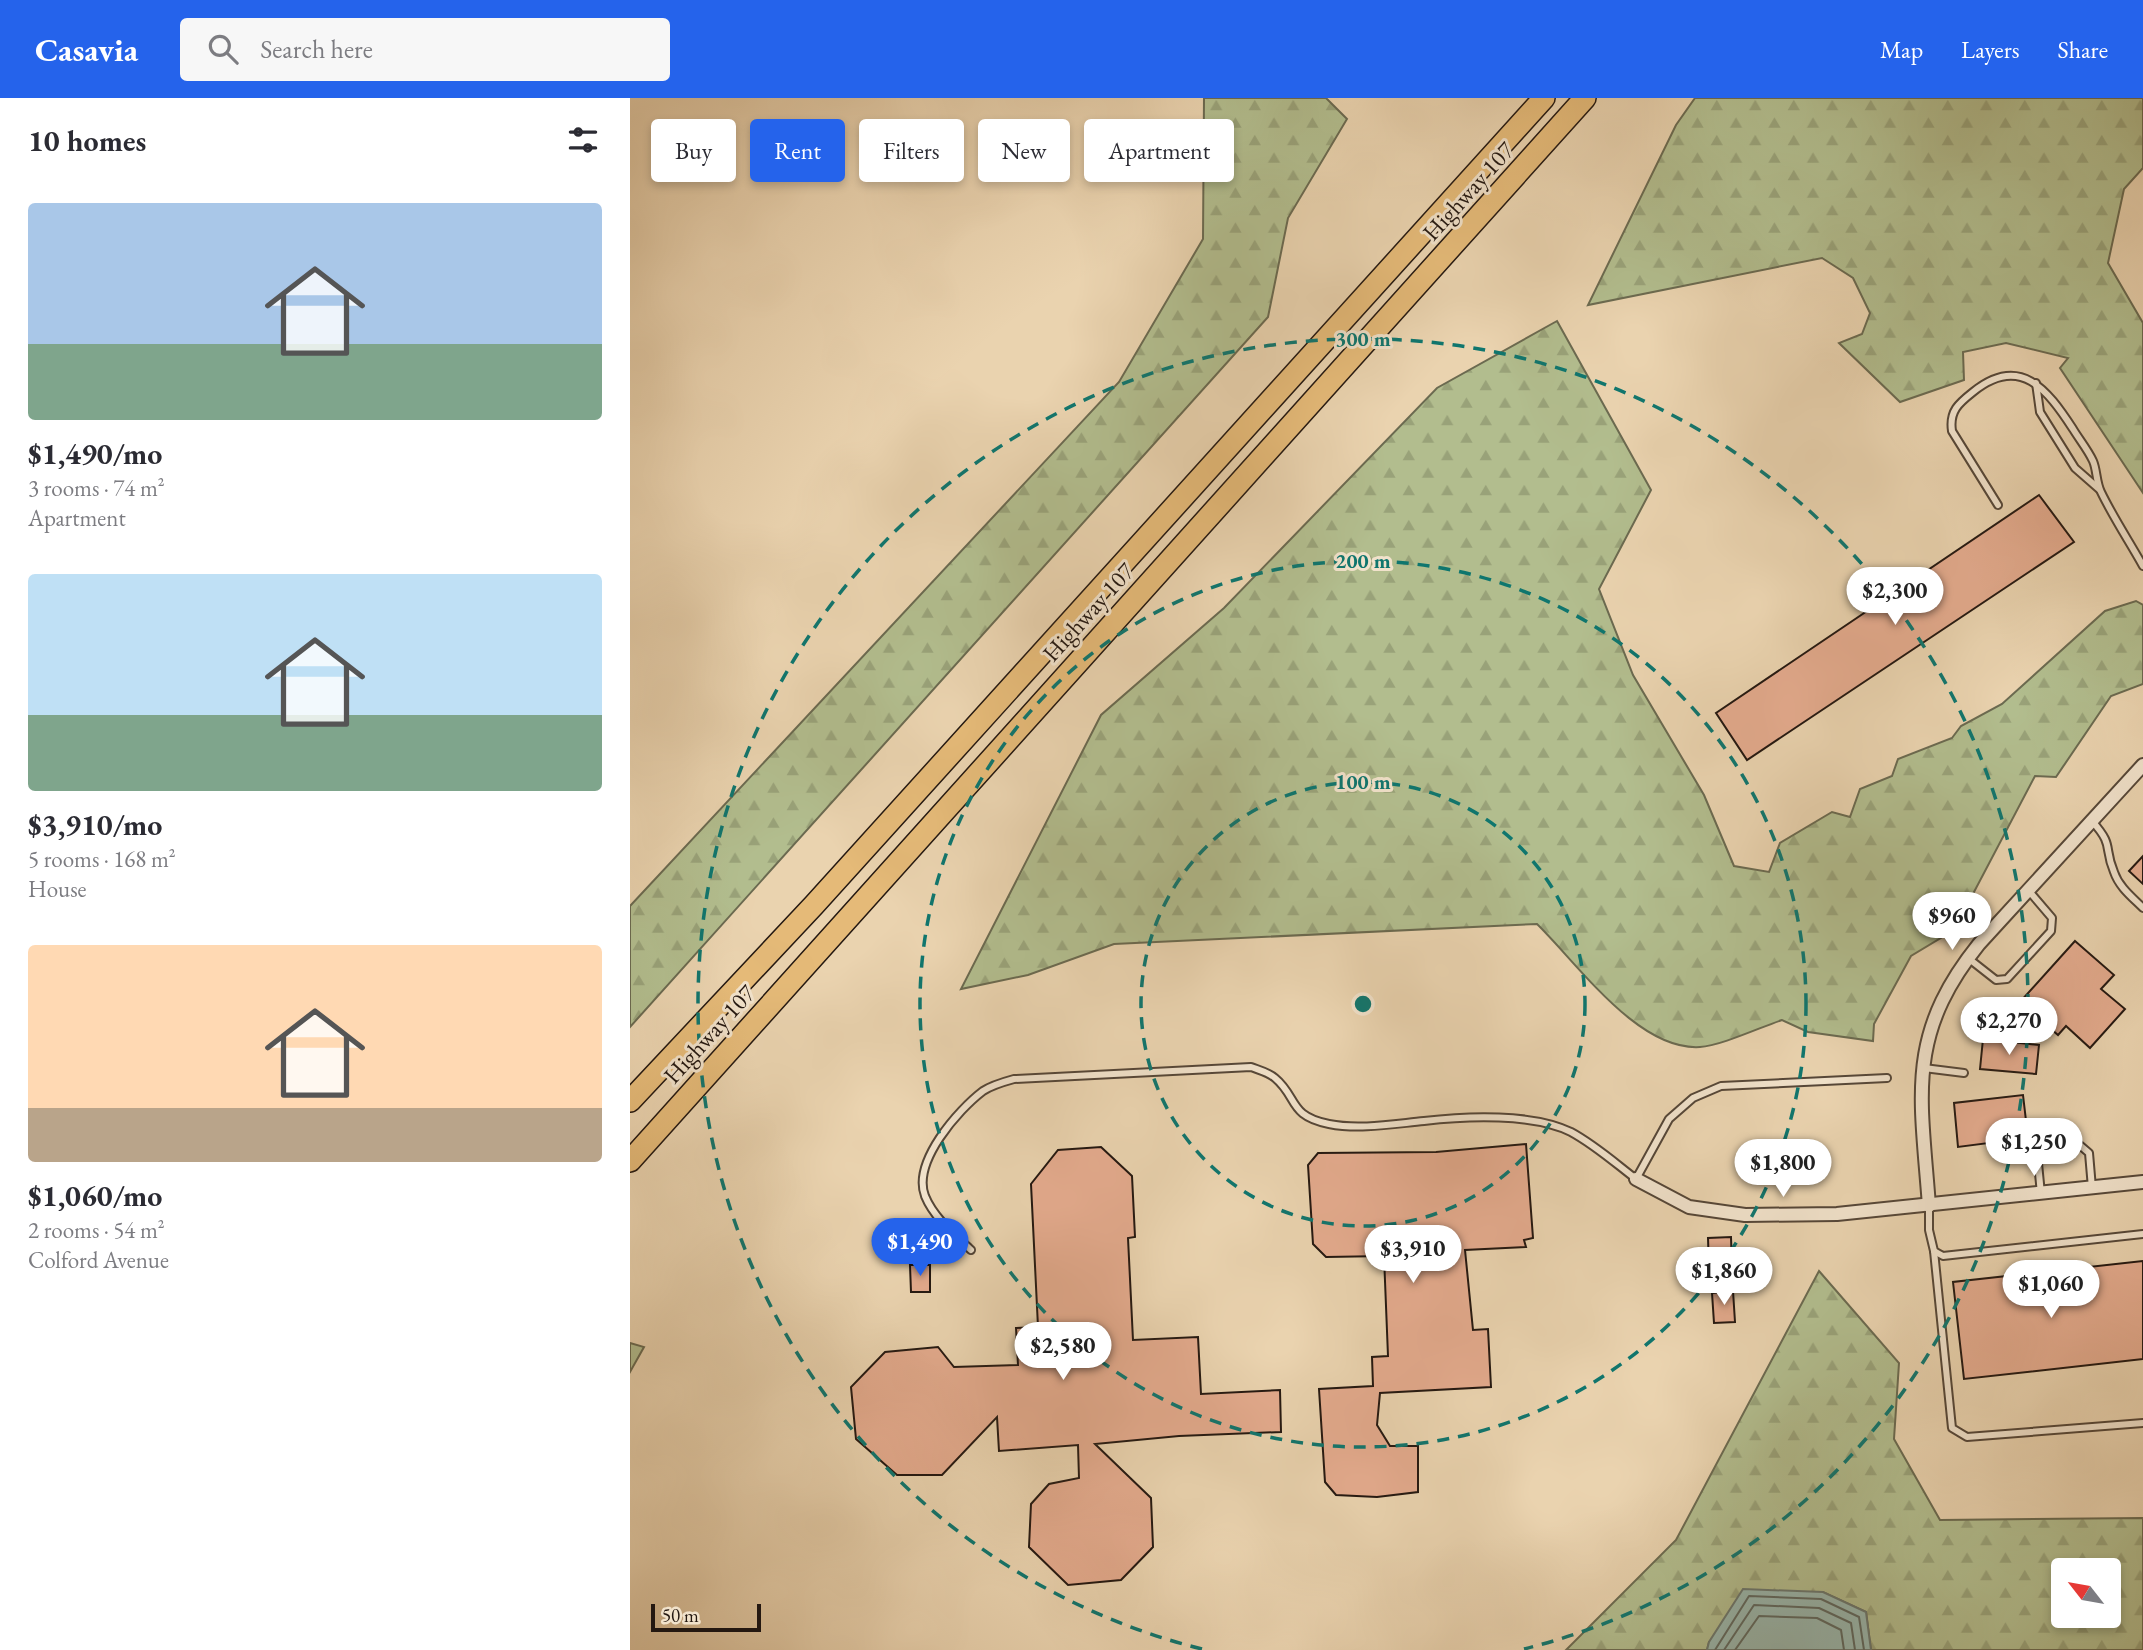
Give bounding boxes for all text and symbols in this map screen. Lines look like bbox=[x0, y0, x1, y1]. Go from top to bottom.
search box bbox=[180, 18, 670, 81]
text: Casavia bbox=[35, 28, 138, 71]
icon: search bbox=[204, 30, 242, 68]
text: Search here bbox=[260, 32, 373, 66]
text: Map bbox=[1880, 34, 1923, 65]
text: Layers bbox=[1961, 34, 2020, 65]
text: Share bbox=[2058, 34, 2108, 65]
chip: Buy bbox=[651, 119, 736, 182]
chip: Rent bbox=[750, 119, 845, 182]
chip: Filters bbox=[859, 119, 964, 182]
chip: New bbox=[978, 119, 1070, 182]
chip: Apartment bbox=[1084, 119, 1234, 182]
text: 10 homes bbox=[28, 121, 146, 160]
icon: filters bbox=[564, 121, 602, 159]
street label: Highway 107 bbox=[1415, 135, 1521, 247]
icon: home bbox=[252, 248, 378, 374]
text: 300 m bbox=[1335, 325, 1391, 352]
text: $1,490/mo bbox=[28, 434, 162, 473]
text: 3 rooms · 74 m² bbox=[28, 473, 165, 503]
text: Apartment bbox=[28, 503, 126, 533]
text: 200 m bbox=[1335, 547, 1391, 574]
street label: Highway 107 bbox=[1035, 556, 1141, 668]
pin: $2,300 bbox=[1838, 568, 1952, 627]
text: $2,300 bbox=[1863, 575, 1927, 605]
icon: home bbox=[252, 619, 378, 745]
text: 100 m bbox=[1335, 768, 1391, 795]
text: $3,910/mo bbox=[28, 805, 162, 844]
text: 5 rooms · 168 m² bbox=[28, 844, 176, 874]
text: House bbox=[28, 874, 87, 904]
pin: $960 bbox=[1911, 892, 1993, 952]
text: $960 bbox=[1928, 900, 1976, 930]
street label: Highway 107 bbox=[656, 978, 762, 1090]
icon: home bbox=[252, 990, 378, 1116]
centre of rings bbox=[1351, 992, 1375, 1016]
pin: $2,270 bbox=[1952, 998, 2066, 1057]
text: $2,270 bbox=[1977, 1005, 2041, 1035]
pin: $1,250 bbox=[1977, 1118, 2091, 1178]
text: $1,250 bbox=[2002, 1126, 2066, 1156]
pin: $1,800 bbox=[1726, 1140, 1840, 1199]
text: $1,800 bbox=[1751, 1147, 1815, 1177]
text: $1,060/mo bbox=[28, 1176, 162, 1215]
text: 2 rooms · 54 m² bbox=[28, 1215, 165, 1245]
pin: $1,490 bbox=[863, 1218, 977, 1278]
text: $1,490 bbox=[888, 1226, 952, 1256]
pin: $3,910 bbox=[1356, 1226, 1470, 1285]
text: $3,910 bbox=[1381, 1233, 1445, 1263]
text: Colford Avenue bbox=[28, 1245, 169, 1275]
pin: $1,860 bbox=[1667, 1248, 1781, 1307]
text: $1,860 bbox=[1692, 1255, 1756, 1285]
pin: $1,060 bbox=[1994, 1260, 2108, 1320]
text: $1,060 bbox=[2019, 1268, 2083, 1298]
pin: $2,580 bbox=[1006, 1322, 1120, 1382]
text: $2,580 bbox=[1031, 1330, 1095, 1360]
north arrow bbox=[2051, 1558, 2121, 1628]
map controls bbox=[2051, 1558, 2121, 1628]
scale bar bbox=[651, 1601, 761, 1633]
text: 50 m bbox=[662, 1603, 699, 1628]

